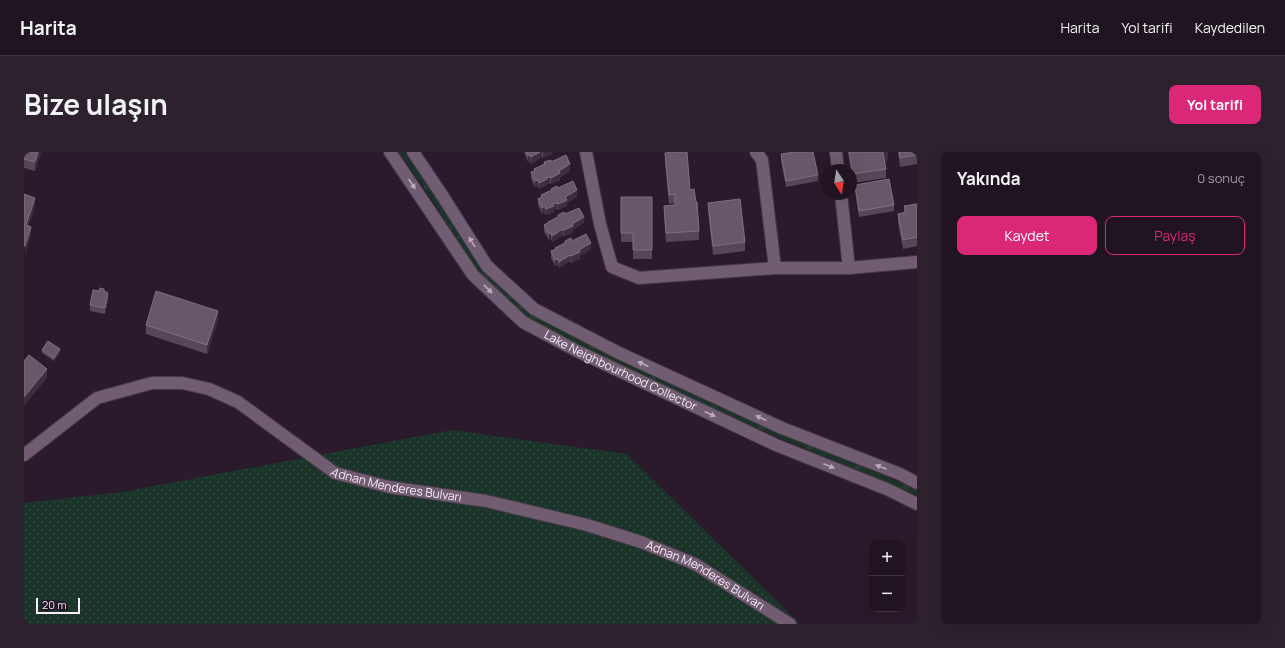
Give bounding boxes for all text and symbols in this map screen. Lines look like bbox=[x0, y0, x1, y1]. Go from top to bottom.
text: Harita bbox=[20, 15, 77, 41]
text: Harita bbox=[1060, 18, 1099, 37]
text: Yol tarifi bbox=[1121, 18, 1173, 37]
text: Kaydedilen bbox=[1195, 18, 1265, 37]
text: Bize ulaşın bbox=[24, 85, 168, 123]
button: Yol tarifi bbox=[1169, 85, 1261, 124]
north arrow bbox=[821, 164, 857, 200]
text: Yakında bbox=[957, 167, 1021, 190]
text: 0 sonuç bbox=[1197, 169, 1245, 187]
one-way arrow bbox=[408, 179, 416, 190]
button: Kaydet bbox=[957, 216, 1097, 255]
button: Paylaş bbox=[1105, 216, 1245, 255]
one-way arrow bbox=[468, 237, 476, 247]
one-way arrow bbox=[483, 284, 493, 294]
street label: Lake Neighbourhood Collector bbox=[541, 326, 701, 415]
one-way arrow bbox=[637, 361, 649, 367]
one-way arrow bbox=[704, 411, 715, 417]
one-way arrow bbox=[755, 415, 767, 421]
street label: Adnan Menderes Bulvarı bbox=[327, 463, 463, 505]
one-way arrow bbox=[823, 463, 835, 469]
one-way arrow bbox=[875, 464, 887, 470]
street label: Adnan Menderes Bulvarı bbox=[644, 536, 768, 614]
map controls bbox=[869, 540, 905, 612]
button: + bbox=[869, 540, 905, 576]
button: − bbox=[869, 576, 905, 612]
scale bar bbox=[36, 596, 80, 615]
text: 20 m bbox=[42, 597, 67, 612]

